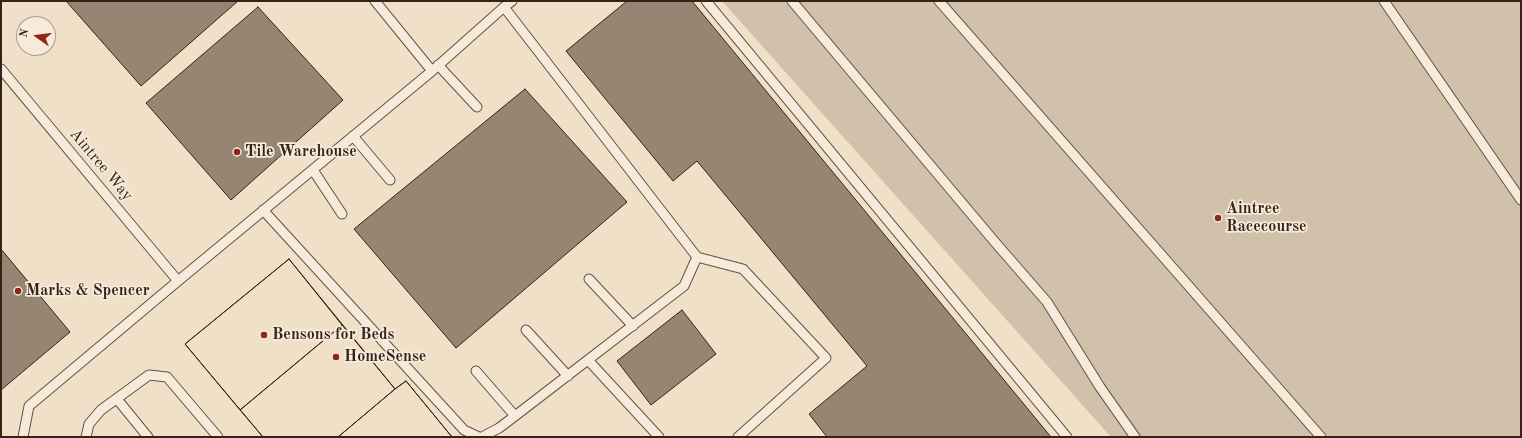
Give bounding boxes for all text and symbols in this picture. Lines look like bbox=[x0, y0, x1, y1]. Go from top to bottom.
north arrow bbox=[16, 16, 56, 56]
text: N bbox=[18, 28, 31, 39]
street label: Aintree Way bbox=[65, 125, 137, 205]
place label: Tile Warehouse bbox=[245, 142, 357, 162]
marker: Tile Warehouse bbox=[232, 147, 242, 157]
place label: Aintree Racecourse bbox=[1226, 199, 1307, 237]
marker: Aintree Racecourse bbox=[1213, 213, 1223, 223]
place label: Marks & Spencer bbox=[26, 281, 150, 301]
marker: Marks & Spencer bbox=[13, 286, 23, 296]
place label: Bensons for Beds bbox=[272, 325, 394, 345]
marker: Bensons for Beds bbox=[259, 330, 269, 340]
place label: HomeSense bbox=[344, 347, 426, 367]
marker: HomeSense bbox=[331, 352, 341, 362]

